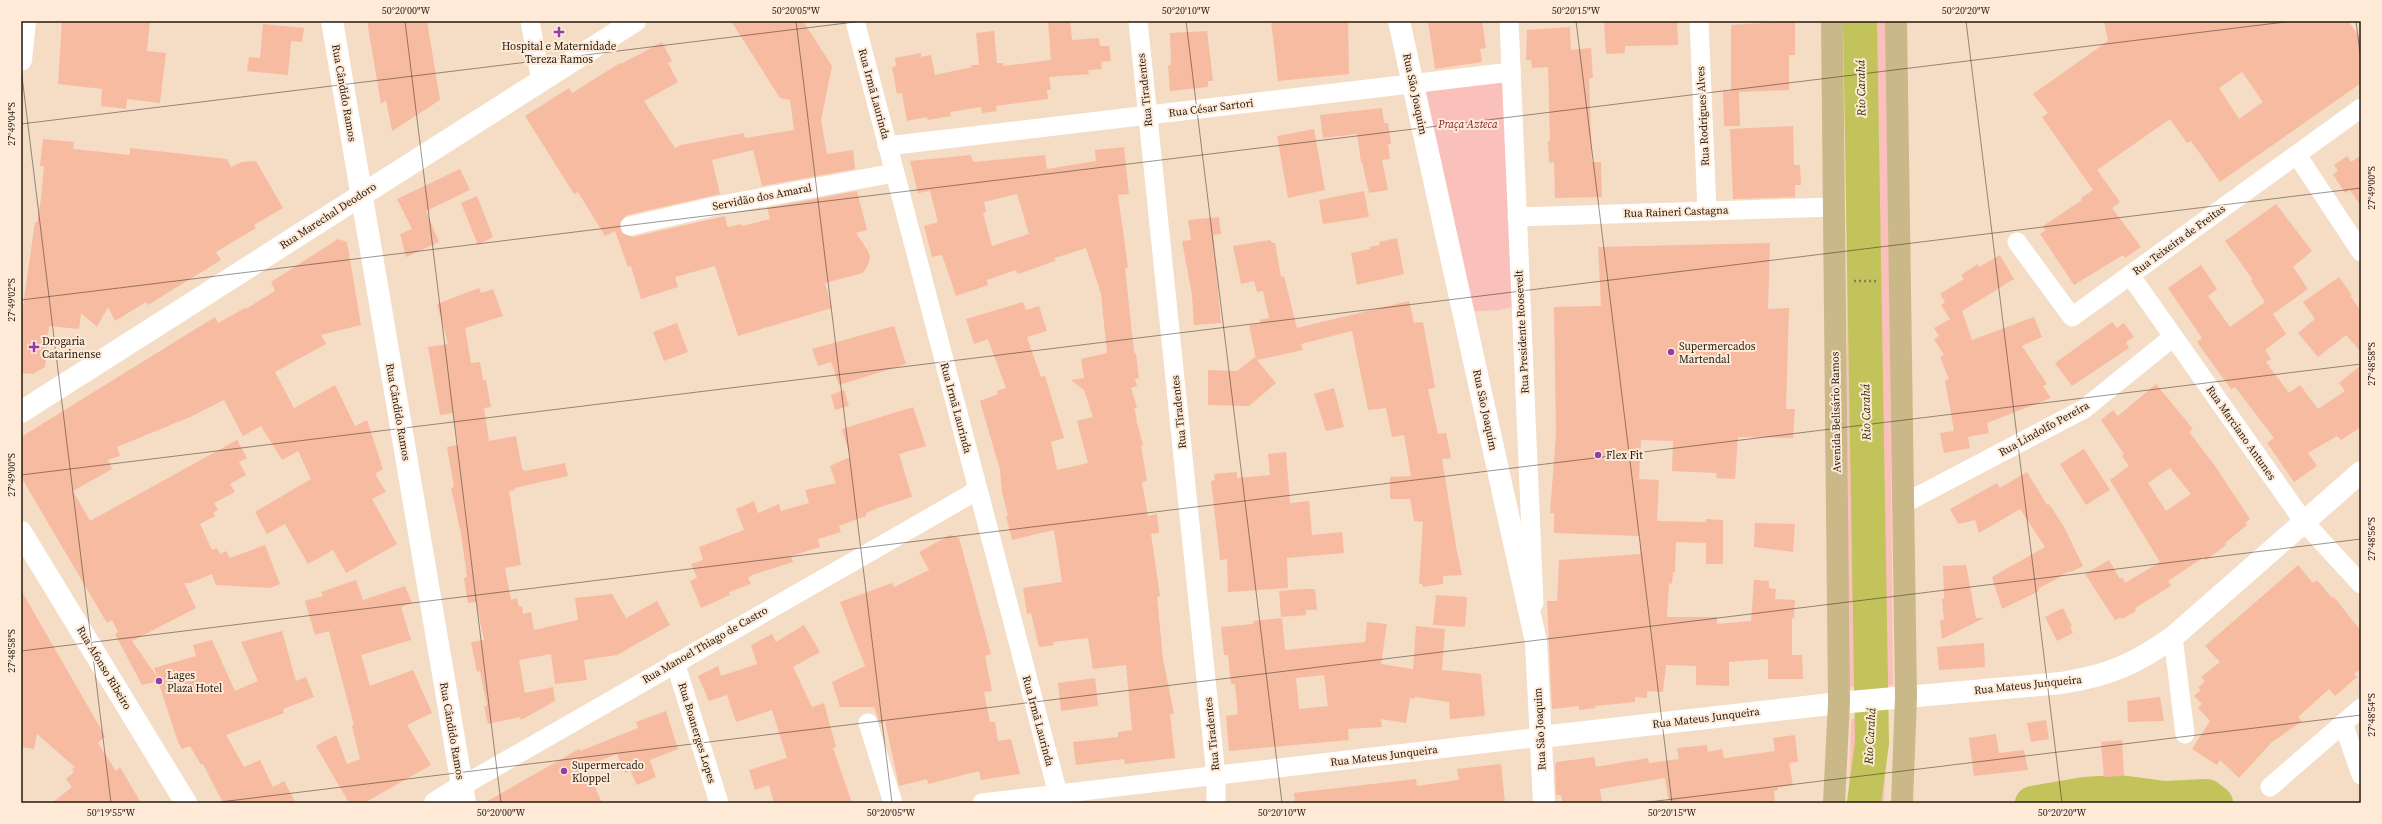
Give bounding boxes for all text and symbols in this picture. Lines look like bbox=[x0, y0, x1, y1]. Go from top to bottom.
text: 50°20'00"W bbox=[382, 4, 431, 17]
text: 50°20'05"W bbox=[772, 4, 821, 17]
text: 50°20'10"W bbox=[1162, 4, 1211, 17]
text: 50°20'15"W bbox=[1552, 4, 1601, 17]
text: 50°20'20"W bbox=[1942, 4, 1991, 17]
marker: Hospital e Maternidade Tereza Ramos bbox=[553, 26, 565, 38]
place label: Hospital e Maternidade Tereza Ramos bbox=[502, 39, 617, 67]
street label: Rua Cândido Ramos bbox=[328, 43, 360, 143]
street label: Rua Irmã Laurinda bbox=[855, 47, 893, 141]
street label: Rua Tiradentes bbox=[1134, 52, 1156, 128]
street label: Rua São Joaquim bbox=[1399, 52, 1431, 136]
water label: Rio Carahá bbox=[1852, 59, 1870, 117]
street label: Rua Rodrigues Alves bbox=[1693, 65, 1713, 166]
street label: Rua César Sartori bbox=[1168, 95, 1254, 121]
text: 27°49'04"S bbox=[5, 102, 18, 146]
park label: Praça Azteca bbox=[1437, 117, 1498, 132]
text: 27°49'00"S bbox=[2365, 166, 2378, 210]
street label: Rua Marechal Deodoro bbox=[277, 179, 379, 253]
street label: Servidão dos Amaral bbox=[711, 180, 813, 214]
street label: Rua Teixeira de Freitas bbox=[2130, 201, 2229, 279]
street label: Rua Raineri Castagna bbox=[1623, 203, 1729, 221]
street label: Rua Presidente Roosevelt bbox=[1511, 270, 1533, 394]
text: 27°49'02"S bbox=[5, 278, 18, 322]
place label: Drogaria Catarinense bbox=[42, 334, 101, 362]
place label: Supermercados Martendal bbox=[1679, 339, 1756, 367]
marker: Drogaria Catarinense bbox=[29, 342, 39, 352]
text: 27°48'58"S bbox=[2365, 342, 2378, 386]
marker: Supermercados Martendal bbox=[1666, 347, 1676, 357]
street label: Avenida Belisário Ramos bbox=[1827, 351, 1845, 473]
street label: Rua Irmã Laurinda bbox=[937, 361, 975, 455]
street label: Rua Cândido Ramos bbox=[382, 362, 414, 462]
street label: Rua São Joaquim bbox=[1469, 368, 1501, 452]
street label: Rua Tiradentes bbox=[1168, 374, 1190, 450]
water label: Rio Carahá bbox=[1857, 383, 1875, 441]
street label: Rua Marciano Antunes bbox=[2203, 383, 2279, 483]
street label: Rua Lindolfo Pereira bbox=[1996, 398, 2092, 460]
place label: Flex Fit bbox=[1606, 448, 1643, 463]
marker: Flex Fit bbox=[1593, 450, 1603, 460]
text: 27°49'00"S bbox=[5, 453, 18, 497]
text: 27°48'56"S bbox=[2365, 517, 2378, 561]
street label: Rua Manoel Thiago de Castro bbox=[639, 603, 771, 687]
street label: Rua Afonso Ribeiro bbox=[73, 623, 135, 713]
text: 27°48'58"S bbox=[5, 629, 18, 673]
place label: Lages Plaza Hotel bbox=[167, 668, 222, 696]
street label: Rua Mateus Junqueira bbox=[1973, 672, 2083, 698]
street label: Rua Irmã Laurinda bbox=[1019, 674, 1057, 768]
marker: Lages Plaza Hotel bbox=[154, 676, 164, 686]
street label: Rua Cândido Ramos bbox=[436, 681, 468, 781]
street label: Rua Boanerges Lopes bbox=[675, 681, 720, 785]
street label: Rua São Joaquim bbox=[1530, 687, 1550, 771]
text: 27°48'54"S bbox=[2365, 693, 2378, 737]
street label: Rua Tiradentes bbox=[1201, 696, 1223, 772]
street label: Rua Mateus Junqueira bbox=[1651, 704, 1761, 732]
water label: Rio Carahá bbox=[1860, 707, 1880, 766]
street label: Rua Mateus Junqueira bbox=[1329, 742, 1439, 770]
place label: Supermercado Kloppel bbox=[572, 758, 644, 786]
marker: Supermercado Kloppel bbox=[559, 766, 569, 776]
text: 50°19'55"W bbox=[87, 806, 136, 819]
text: 50°20'00"W bbox=[477, 806, 526, 819]
text: 50°20'05"W bbox=[867, 806, 916, 819]
text: 50°20'10"W bbox=[1258, 806, 1307, 819]
text: 50°20'15"W bbox=[1648, 806, 1697, 819]
text: 50°20'20"W bbox=[2038, 806, 2087, 819]

